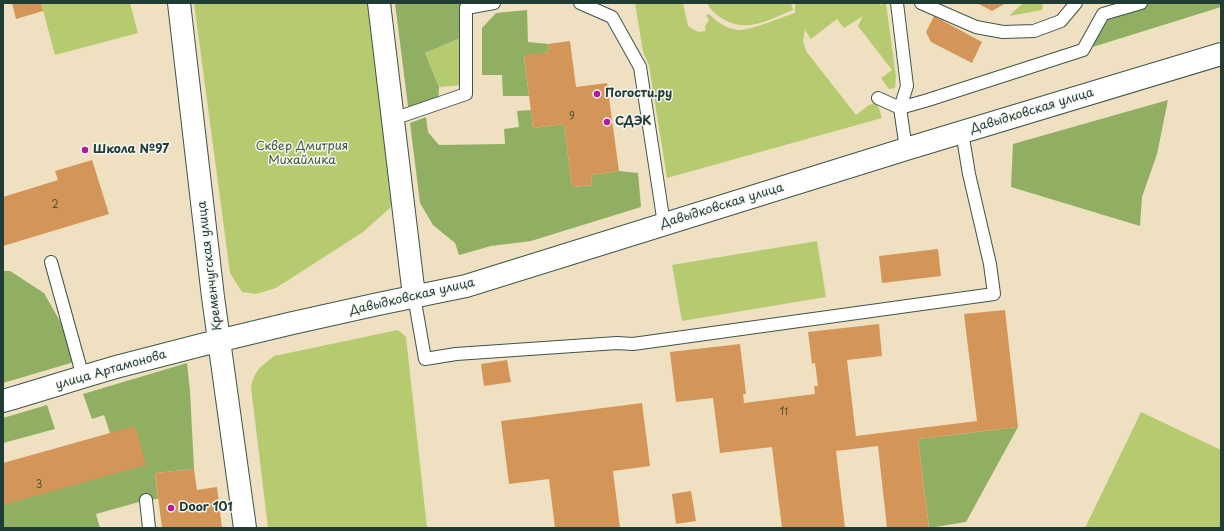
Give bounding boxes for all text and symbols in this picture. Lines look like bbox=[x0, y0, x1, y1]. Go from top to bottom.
street label: Давыдковская улица bbox=[969, 85, 1095, 137]
place label: Погости.ру bbox=[605, 87, 672, 101]
marker: Погости.ру bbox=[592, 89, 602, 99]
house number: 9 bbox=[569, 111, 575, 123]
place label: СДЭК bbox=[615, 115, 651, 129]
marker: СДЭК bbox=[602, 117, 612, 127]
park label: Сквер Дмитрия Михайлика bbox=[256, 140, 348, 168]
place label: Школа №97 bbox=[93, 143, 169, 157]
marker: Школа №97 bbox=[80, 145, 90, 155]
street label: Давыдковская улица bbox=[659, 180, 785, 232]
house number: 2 bbox=[51, 199, 59, 211]
street label: Кременчугская улица bbox=[195, 200, 225, 332]
street label: Давыдковская улица bbox=[348, 276, 476, 318]
street label: улица Артамонова bbox=[54, 347, 168, 393]
house number: 11 bbox=[780, 406, 788, 418]
house number: 3 bbox=[36, 479, 42, 491]
place label: Door 101 bbox=[179, 501, 232, 515]
marker: Door 101 bbox=[166, 503, 176, 513]

